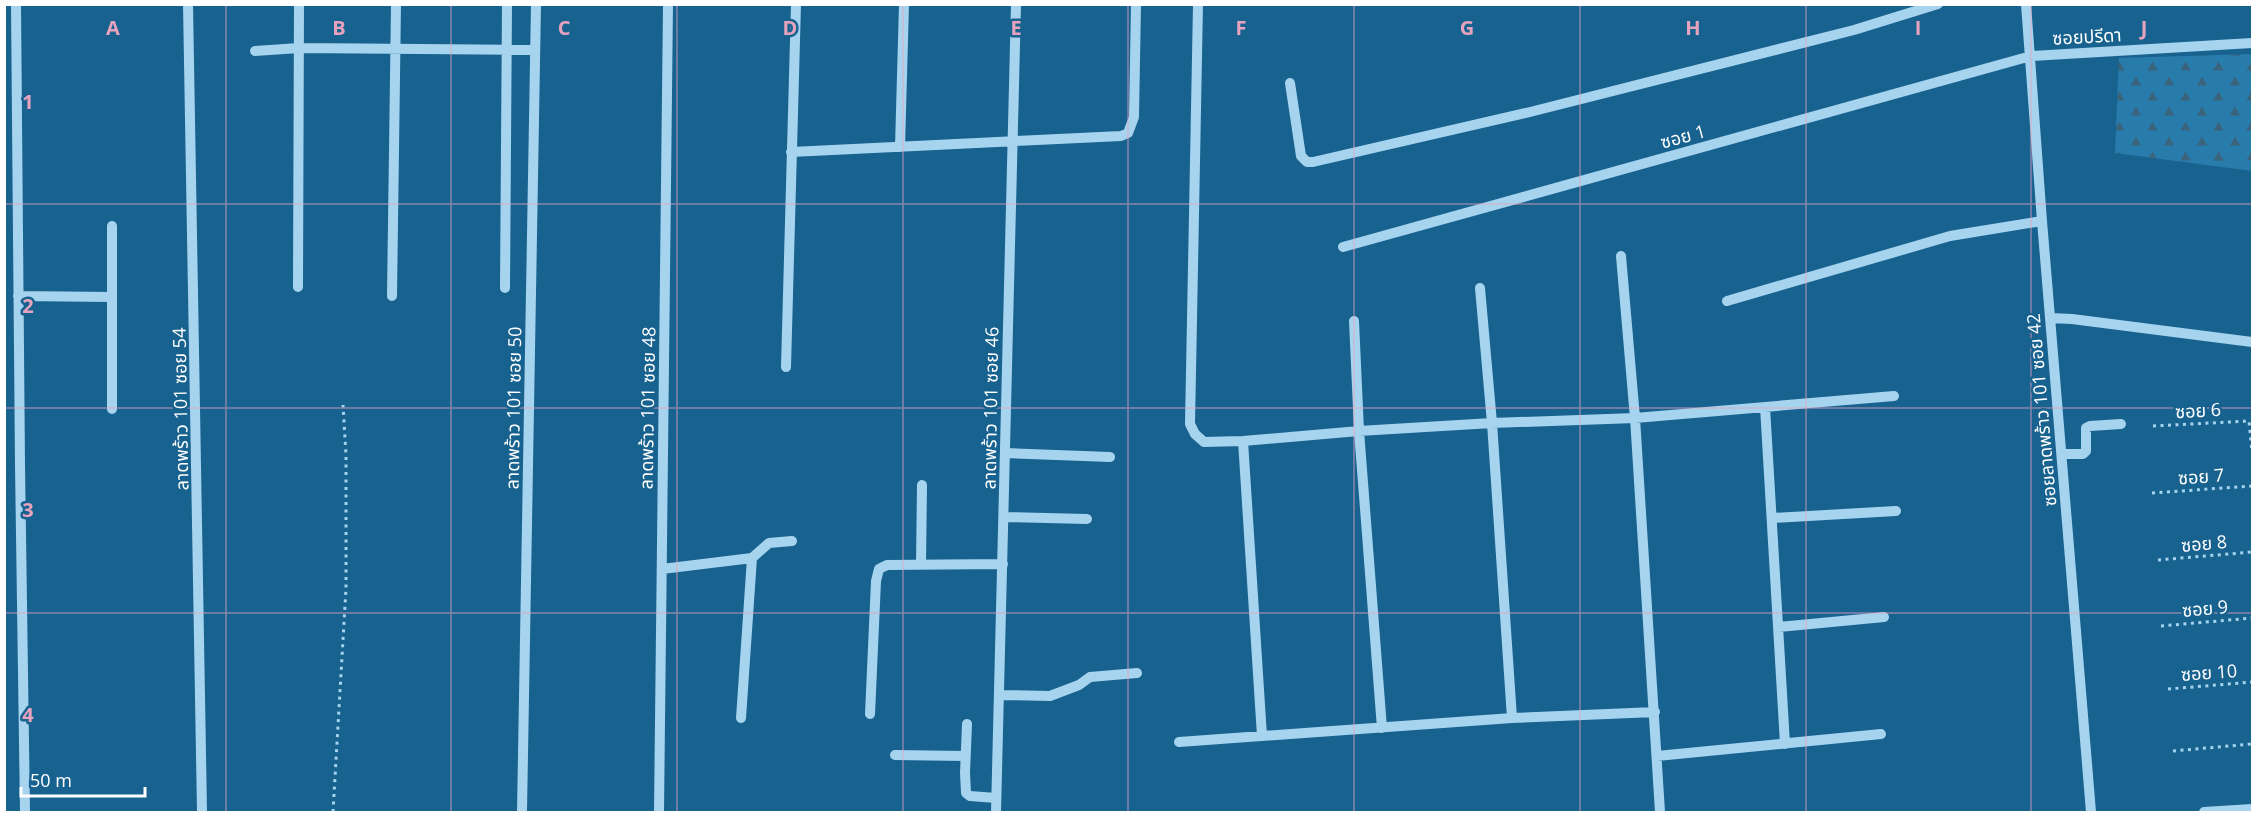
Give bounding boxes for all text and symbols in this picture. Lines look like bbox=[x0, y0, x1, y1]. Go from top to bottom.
text: A bbox=[106, 14, 120, 41]
text: B bbox=[332, 14, 346, 41]
text: C bbox=[558, 14, 571, 41]
text: D bbox=[783, 14, 797, 41]
text: E bbox=[1010, 14, 1022, 41]
text: F bbox=[1236, 14, 1246, 41]
text: G bbox=[1460, 14, 1474, 41]
text: H bbox=[1685, 14, 1701, 41]
text: I bbox=[1915, 14, 1921, 41]
text: J bbox=[2139, 14, 2147, 41]
street label: ซอยปรีดา bbox=[2052, 22, 2122, 50]
text: 1 bbox=[22, 88, 34, 115]
street label: ซอย 1 bbox=[1658, 118, 1708, 154]
text: 2 bbox=[22, 292, 34, 319]
street label: ซอยลาดพร้าว 101 ซอย 42 bbox=[2021, 312, 2061, 508]
street label: ลาดพร้าว 101 ซอย 50 bbox=[500, 326, 526, 490]
street label: ลาดพร้าว 101 ซอย 48 bbox=[634, 326, 660, 490]
street label: ลาดพร้าว 101 ซอย 46 bbox=[977, 326, 1003, 490]
street label: ลาดพร้าว 101 ซอย 54 bbox=[167, 327, 193, 491]
street label: ซอย 6 bbox=[2174, 397, 2222, 423]
street label: ซอย 7 bbox=[2177, 462, 2225, 490]
text: 3 bbox=[22, 496, 34, 523]
street label: ซอย 8 bbox=[2180, 529, 2228, 557]
street label: ซอย 9 bbox=[2181, 594, 2229, 622]
street label: ซอย 10 bbox=[2180, 658, 2238, 686]
text: 4 bbox=[22, 701, 34, 728]
scale bar bbox=[21, 760, 146, 798]
text: 50 m bbox=[30, 768, 72, 792]

